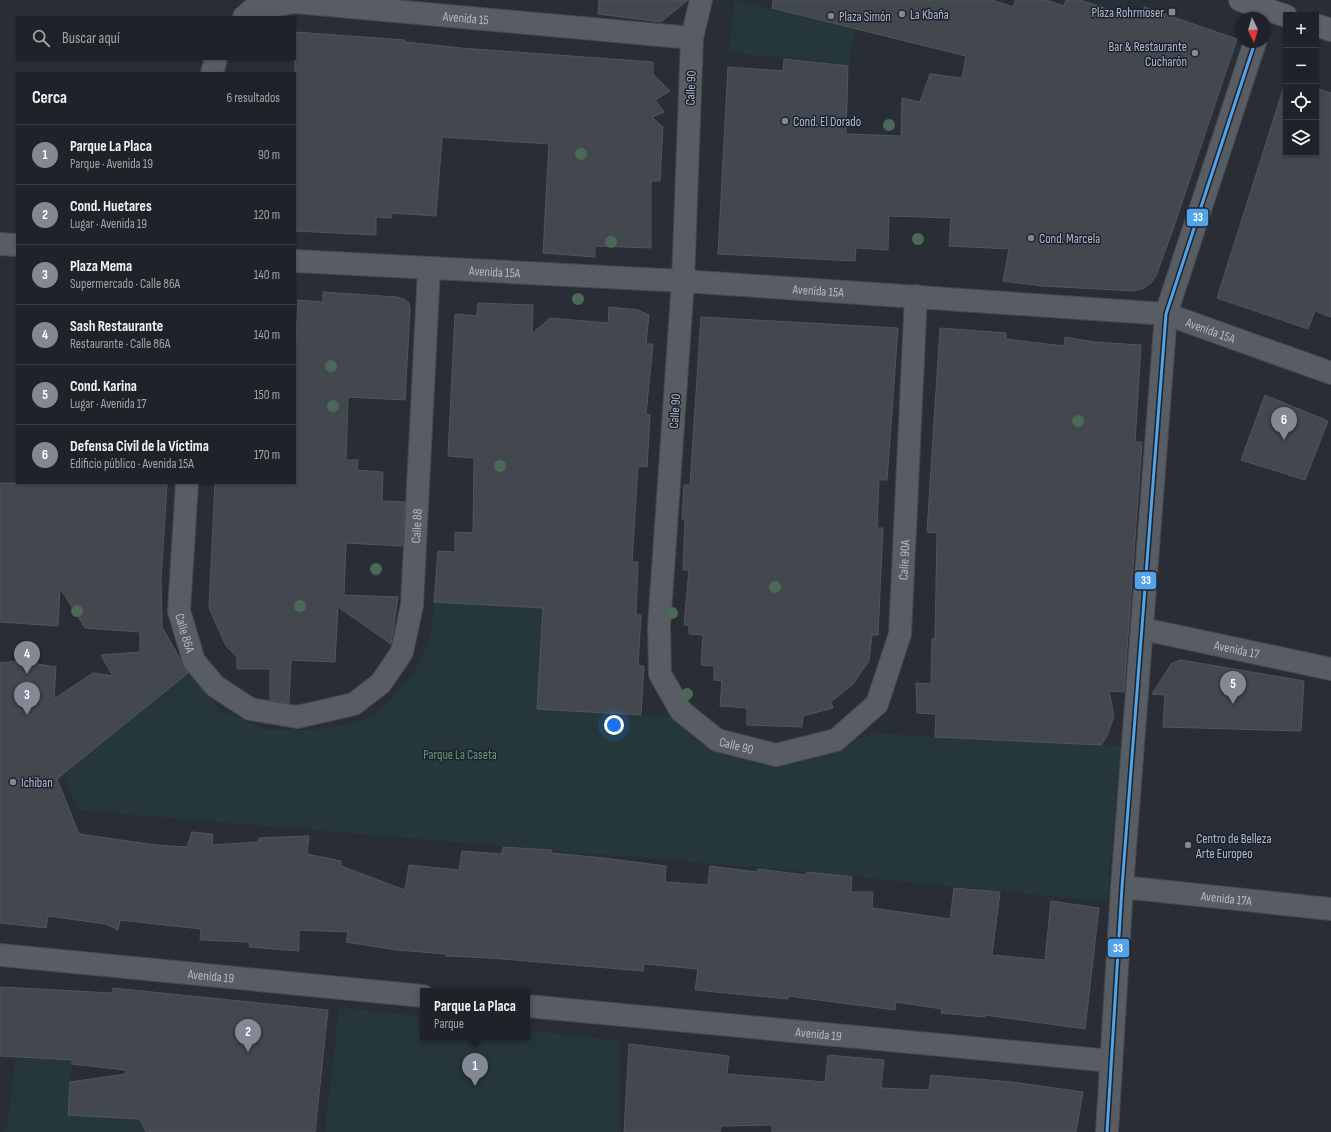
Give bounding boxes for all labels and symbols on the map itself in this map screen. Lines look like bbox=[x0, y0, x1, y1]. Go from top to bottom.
place label: Plaza Rohrmoser bbox=[1091, 5, 1164, 21]
place label: La Kbaña bbox=[910, 7, 949, 23]
marker: Plaza Rohrmoser bbox=[1167, 7, 1177, 17]
street label: Avenida 15 bbox=[441, 8, 489, 29]
place label: Plaza Simón bbox=[839, 9, 891, 25]
marker: La Kbaña bbox=[897, 9, 907, 19]
marker: Plaza Simón bbox=[826, 11, 836, 21]
north arrow bbox=[1235, 12, 1271, 48]
place label: Bar & Restaurante Cucharón bbox=[1108, 39, 1187, 70]
marker: Bar & Restaurante Cucharón bbox=[1190, 48, 1200, 58]
street label: Calle 90 bbox=[682, 70, 700, 106]
place label: Cond. El Dorado bbox=[793, 114, 861, 130]
marker: Cond. El Dorado bbox=[780, 116, 790, 126]
line badge: 33 bbox=[1186, 208, 1209, 227]
text: 33 bbox=[1193, 211, 1203, 224]
place label: Cond. Marcela bbox=[1039, 231, 1100, 247]
marker: Cond. Marcela bbox=[1026, 233, 1036, 243]
street label: Avenida 15A bbox=[468, 263, 521, 282]
street label: Avenida 15A bbox=[791, 281, 845, 301]
street label: Avenida 15A bbox=[1182, 314, 1238, 347]
street label: Calle 90 bbox=[666, 393, 684, 429]
pin: 6 bbox=[1271, 407, 1297, 440]
street label: Calle 88 bbox=[408, 508, 426, 544]
street label: Calle 90A bbox=[896, 539, 913, 580]
line badge: 33 bbox=[1134, 571, 1157, 590]
text: 33 bbox=[1141, 574, 1151, 587]
street label: Calle 86A bbox=[171, 612, 198, 655]
street label: Avenida 17 bbox=[1212, 637, 1262, 663]
pin: 4 bbox=[14, 641, 40, 674]
pin: 5 bbox=[1220, 671, 1246, 704]
pin: 3 bbox=[14, 682, 40, 715]
your location bbox=[604, 715, 624, 735]
street label: Calle 90 bbox=[717, 734, 755, 758]
park label: Parque La Caseta bbox=[423, 747, 497, 763]
place label: Ichiban bbox=[21, 775, 53, 791]
marker: Ichiban bbox=[8, 777, 18, 787]
place label: Centro de Belleza Arte Europeo bbox=[1195, 831, 1271, 862]
marker: Centro de Belleza Arte Europeo bbox=[1183, 840, 1193, 850]
street label: Avenida 17A bbox=[1199, 888, 1253, 910]
line badge: 33 bbox=[1107, 938, 1130, 958]
text: 33 bbox=[1113, 942, 1123, 955]
street label: Avenida 19 bbox=[186, 966, 235, 987]
pin: 2 bbox=[235, 1019, 261, 1052]
street label: Avenida 19 bbox=[794, 1024, 843, 1045]
pin: 1 bbox=[462, 1053, 488, 1086]

